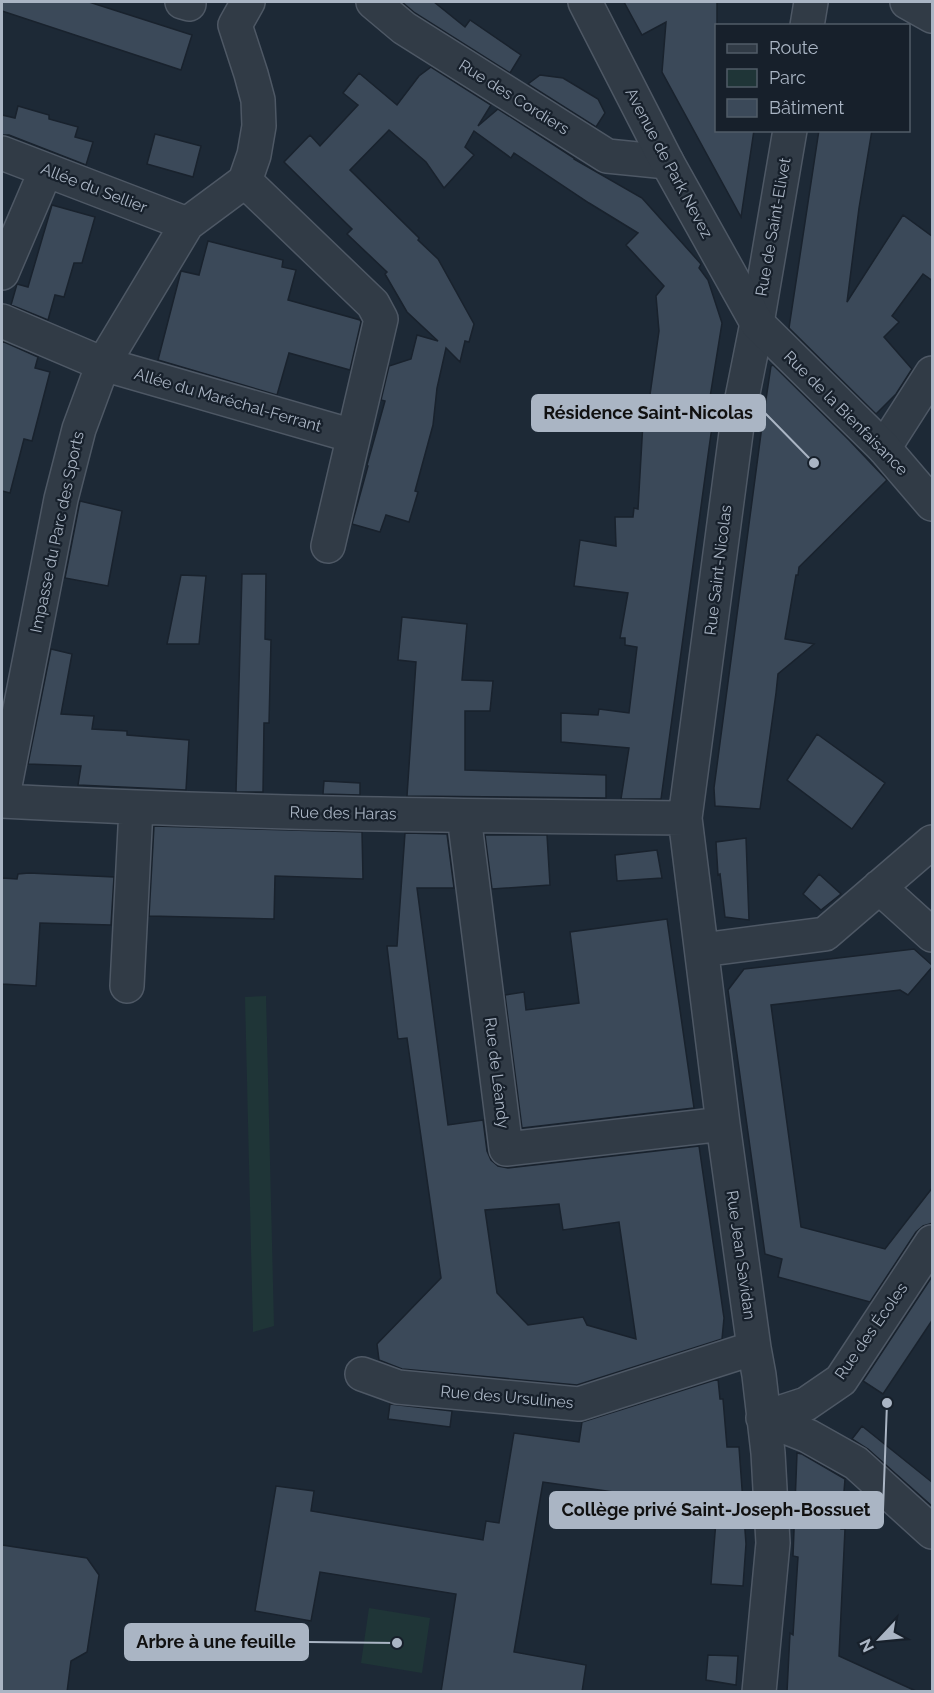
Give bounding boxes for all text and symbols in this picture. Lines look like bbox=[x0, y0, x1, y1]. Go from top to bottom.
legend bbox=[715, 24, 910, 132]
text: Route bbox=[769, 37, 819, 58]
street label: Rue des Cordiers bbox=[455, 55, 573, 139]
text: Parc bbox=[769, 67, 806, 88]
street label: Avenue de Park Nevez bbox=[621, 85, 717, 241]
text: Bâtiment bbox=[769, 97, 844, 118]
street label: Rue de Saint-Elivet bbox=[751, 156, 795, 298]
street label: Allée du Sellier bbox=[38, 159, 150, 217]
street label: Rue de la Bienfaisance bbox=[780, 347, 912, 479]
street label: Allée du Maréchal-Ferrant bbox=[132, 364, 324, 436]
callout: Résidence Saint-Nicolas bbox=[532, 395, 765, 431]
text: Résidence Saint-Nicolas bbox=[543, 402, 753, 423]
street label: Impasse du Parc des Sports bbox=[26, 429, 88, 634]
street label: Rue Saint-Nicolas bbox=[701, 503, 735, 636]
street label: Rue des Haras bbox=[289, 803, 397, 823]
street label: Rue de Léandy bbox=[481, 1016, 513, 1130]
street label: Rue Jean Savidan bbox=[723, 1189, 759, 1321]
street label: Rue des Écoles bbox=[830, 1278, 912, 1383]
street label: Rue des Ursulines bbox=[440, 1382, 575, 1412]
callout: Collège privé Saint-Joseph-Bossuet bbox=[550, 1492, 883, 1528]
text: Collège privé Saint-Joseph-Bossuet bbox=[561, 1499, 871, 1520]
north arrow bbox=[850, 1609, 910, 1669]
callout: Arbre à une feuille bbox=[125, 1624, 308, 1660]
text: Arbre à une feuille bbox=[136, 1631, 296, 1652]
text: N bbox=[856, 1636, 878, 1655]

